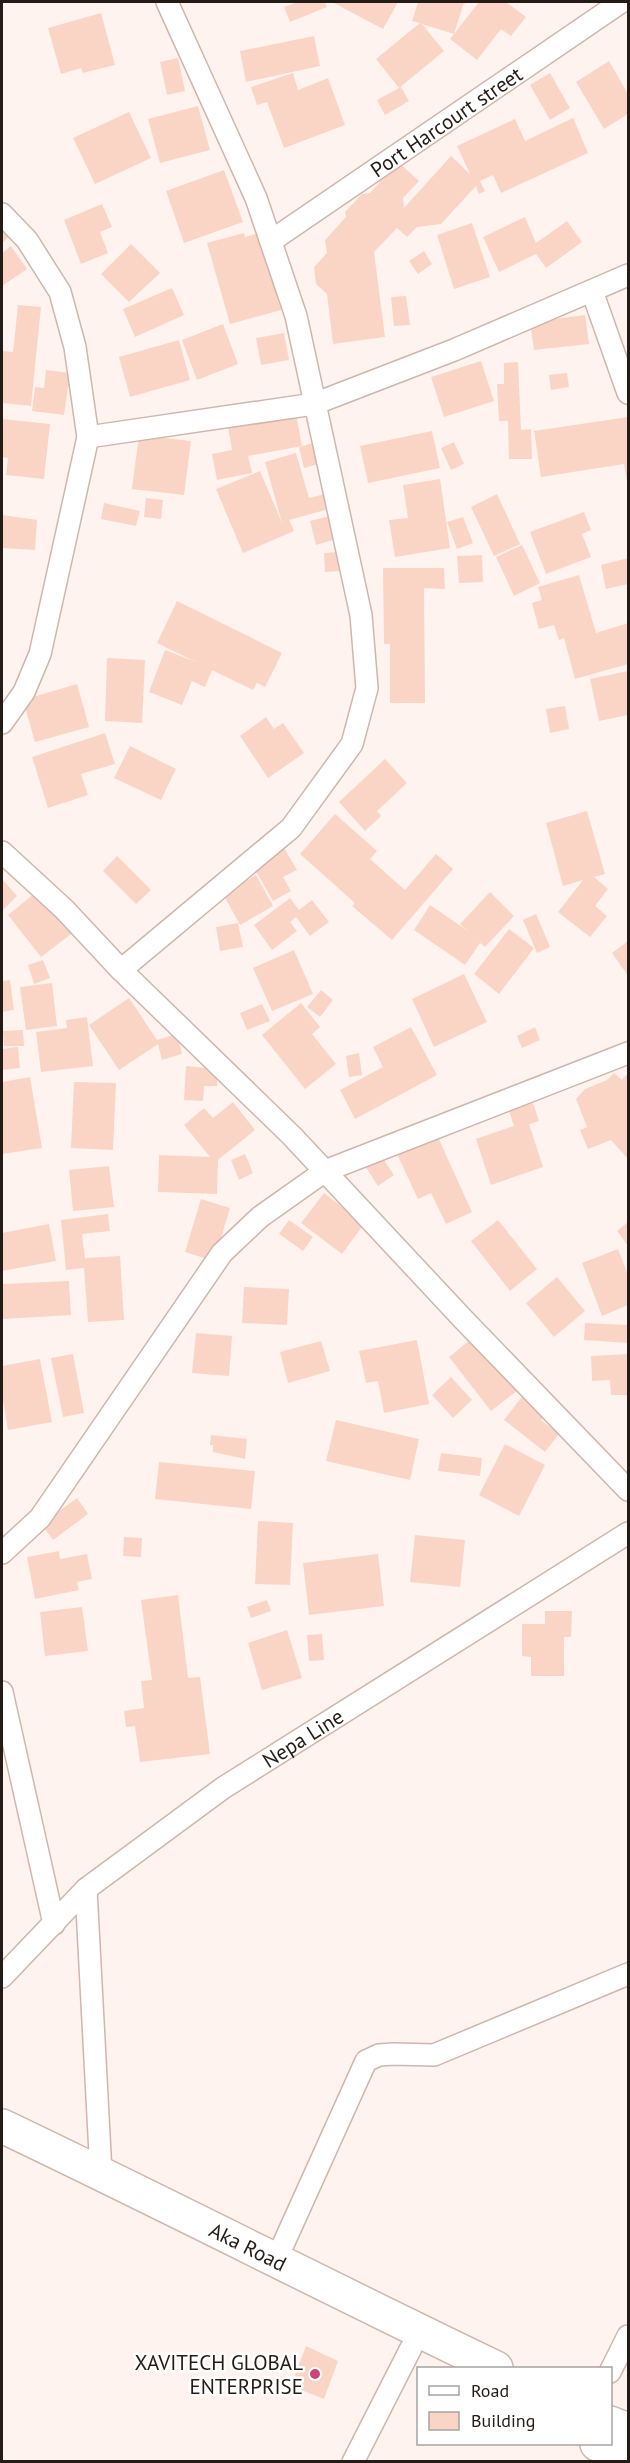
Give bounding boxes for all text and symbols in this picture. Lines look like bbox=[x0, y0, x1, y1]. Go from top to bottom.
street label: Port Harcourt street bbox=[365, 60, 527, 183]
street label: Nepa Line bbox=[257, 1702, 348, 1773]
street label: Aka Road bbox=[205, 2216, 291, 2277]
place label: XAVITECH GLOBAL ENTERPRISE bbox=[135, 2349, 303, 2400]
marker: XAVITECH GLOBAL ENTERPRISE bbox=[308, 2367, 322, 2381]
legend bbox=[417, 2367, 612, 2445]
text: Road bbox=[471, 2379, 509, 2402]
text: Building bbox=[471, 2409, 535, 2432]

